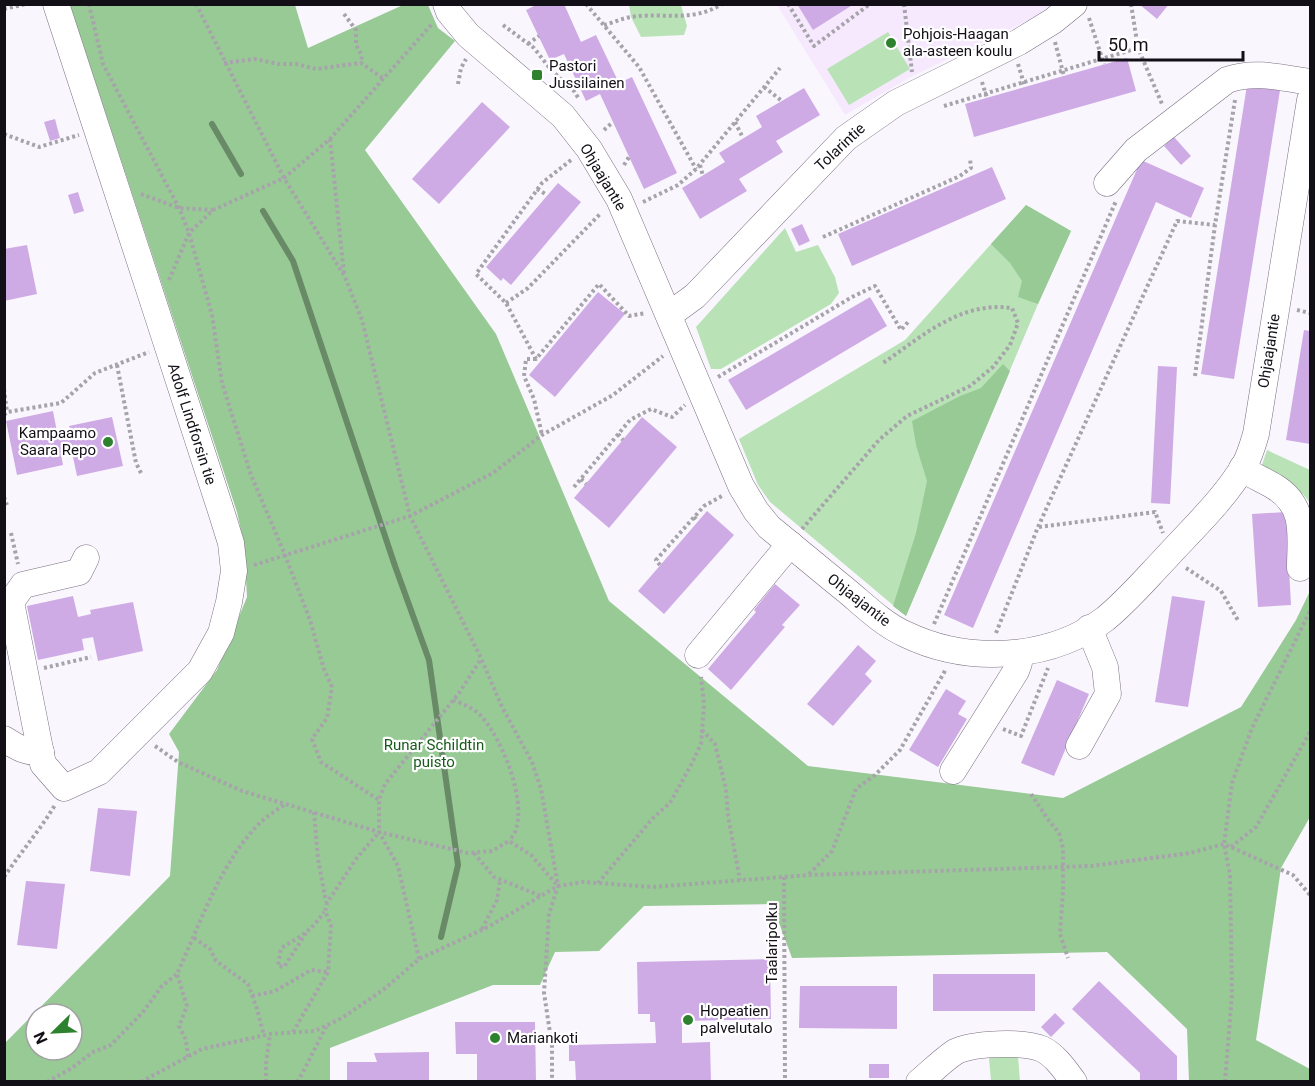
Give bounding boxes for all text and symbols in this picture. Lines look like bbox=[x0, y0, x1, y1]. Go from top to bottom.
scale bar bbox=[1099, 24, 1243, 62]
place label: Pohjois-Haagan ala-asteen koulu bbox=[903, 25, 1012, 60]
text: 50 m bbox=[1108, 34, 1148, 55]
marker: Pohjois-Haagan ala-asteen koulu bbox=[884, 36, 898, 50]
place label: Pastori Jussilainen bbox=[549, 57, 625, 92]
marker: Pastori Jussilainen bbox=[530, 68, 544, 82]
street label: Tolarintie bbox=[811, 119, 869, 175]
street label: Ohjaajantie bbox=[576, 140, 630, 214]
street label: Ohjaajantie bbox=[1254, 312, 1284, 389]
street label: Adolf Lindforsin tie bbox=[164, 361, 220, 487]
place label: Kampaamo Saara Repo bbox=[19, 424, 96, 459]
marker: Kampaamo Saara Repo bbox=[101, 435, 115, 449]
street label: Ohjaajantie bbox=[824, 570, 894, 630]
park label: Runar Schildtin puisto bbox=[384, 736, 484, 771]
street label: Taalaripolku bbox=[763, 902, 781, 984]
north arrow bbox=[24, 1002, 84, 1062]
place label: Hopeatien palvelutalo bbox=[700, 1002, 773, 1037]
marker: Hopeatien palvelutalo bbox=[681, 1013, 695, 1027]
text: N bbox=[30, 1029, 52, 1047]
place label: Mariankoti bbox=[507, 1029, 578, 1047]
marker: Mariankoti bbox=[488, 1031, 502, 1045]

